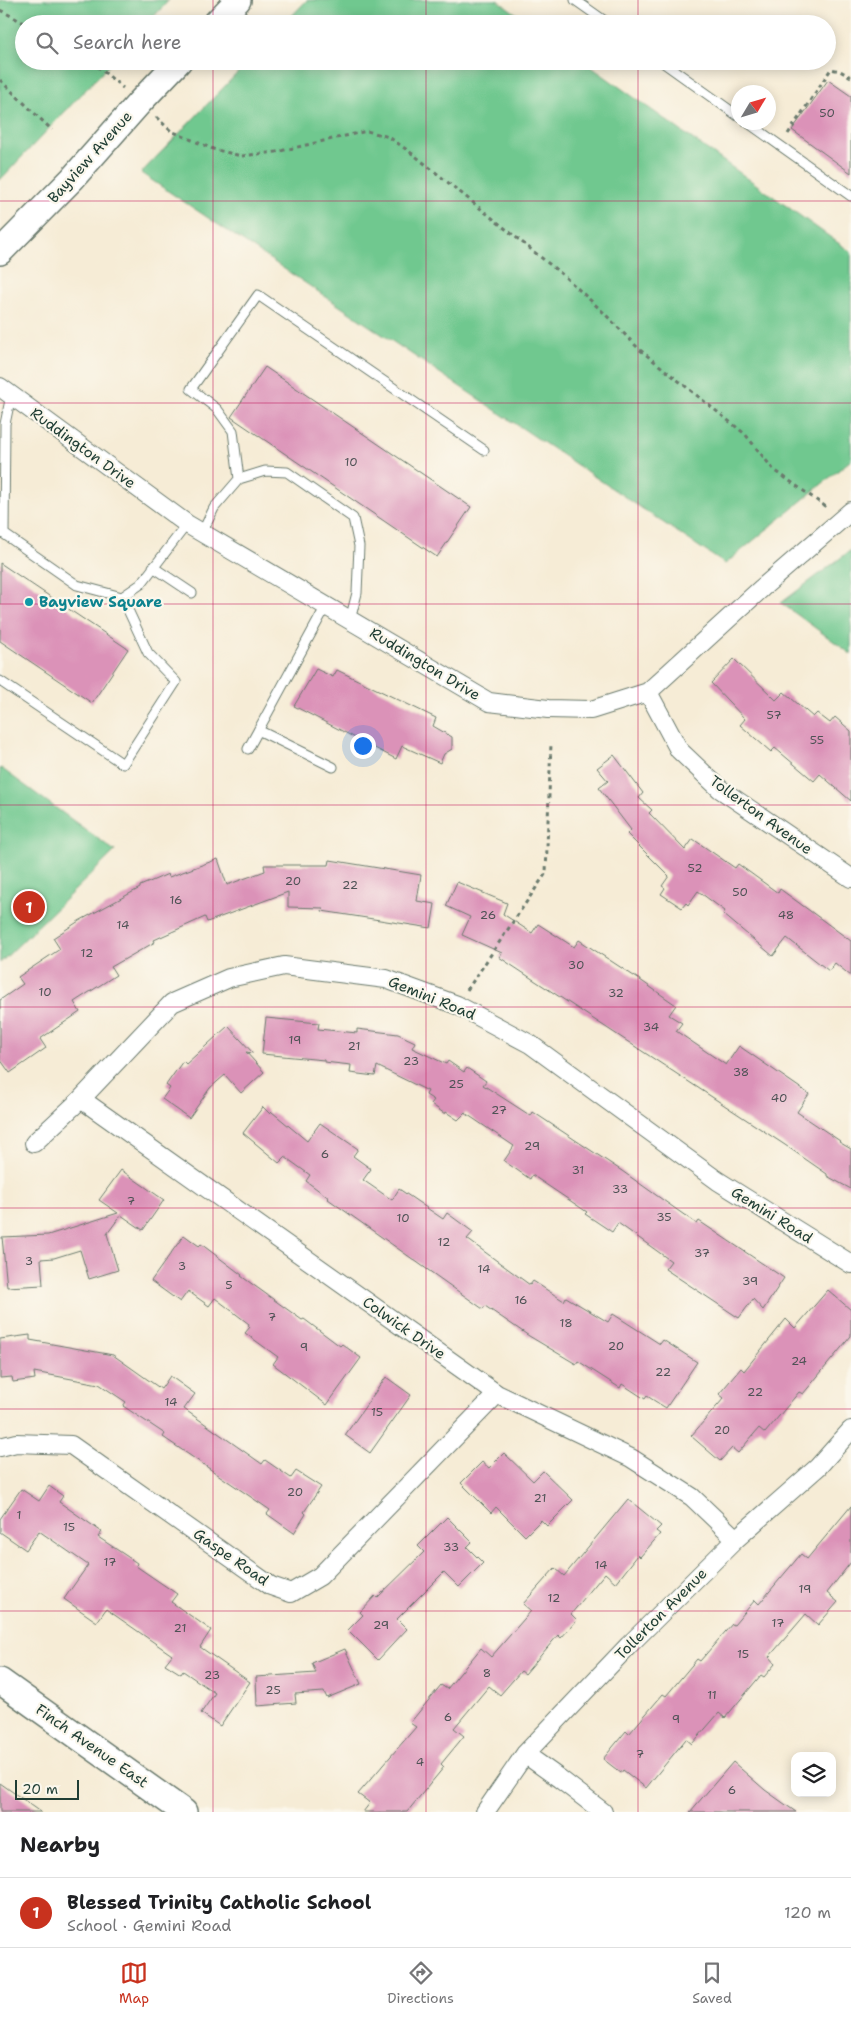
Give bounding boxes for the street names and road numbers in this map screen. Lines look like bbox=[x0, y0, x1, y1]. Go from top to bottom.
street label: Bayview Avenue bbox=[43, 107, 137, 207]
street label: Ruddington Drive bbox=[26, 403, 140, 493]
street label: Ruddington Drive bbox=[366, 623, 484, 705]
street label: Tollerton Avenue bbox=[706, 771, 816, 859]
street label: Gemini Road bbox=[385, 971, 479, 1025]
street label: Gemini Road bbox=[727, 1182, 817, 1248]
street label: Colwick Drive bbox=[359, 1292, 449, 1364]
street label: Gaspe Road bbox=[189, 1524, 273, 1591]
street label: Tollerton Avenue bbox=[611, 1564, 711, 1664]
street label: Finch Avenue East bbox=[32, 1700, 152, 1792]

